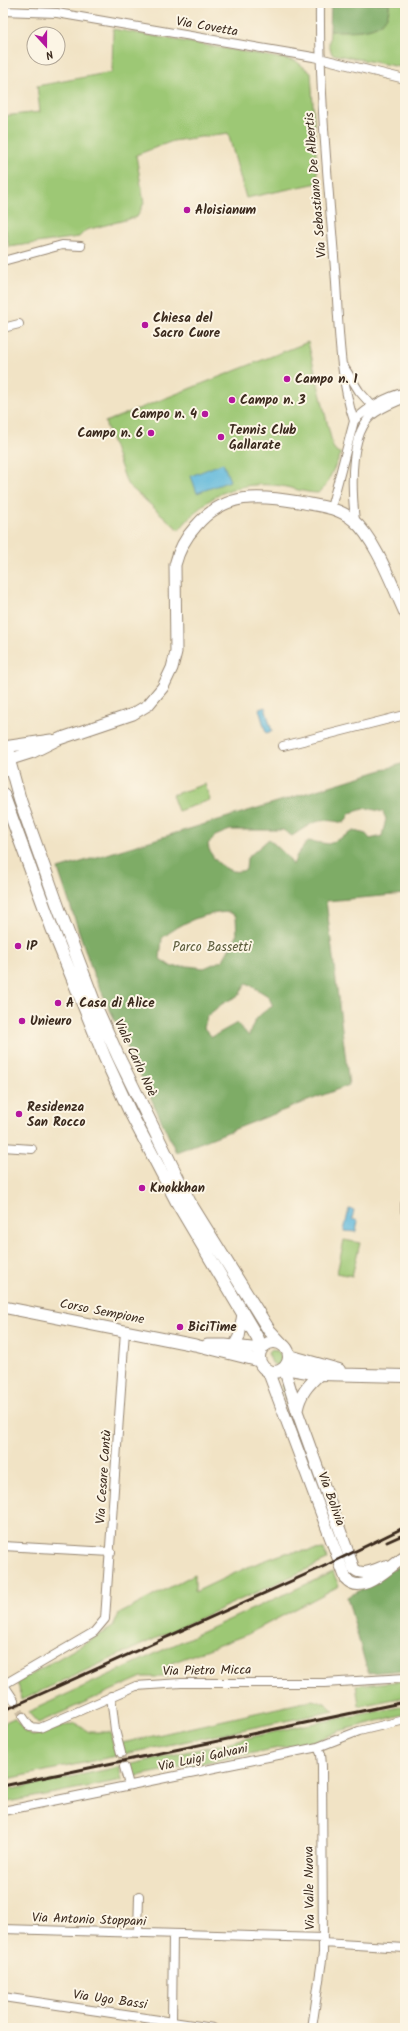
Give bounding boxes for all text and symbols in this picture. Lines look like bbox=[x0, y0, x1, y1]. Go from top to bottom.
street label: Via Covetta bbox=[174, 11, 240, 43]
north arrow bbox=[26, 26, 66, 66]
text: N bbox=[43, 45, 56, 64]
street label: Via Sebastiano De Albertis bbox=[299, 111, 333, 259]
place label: Aloisianum bbox=[195, 200, 257, 221]
marker: Aloisianum bbox=[182, 205, 192, 215]
place label: Chiesa del Sacro Cuore bbox=[153, 308, 221, 344]
marker: Chiesa del Sacro Cuore bbox=[140, 320, 150, 330]
place label: Campo n. 1 bbox=[295, 369, 358, 390]
marker: Campo n. 1 bbox=[282, 374, 292, 384]
place label: Campo n. 3 bbox=[240, 390, 306, 411]
marker: Campo n. 3 bbox=[227, 395, 237, 405]
place label: Campo n. 4 bbox=[131, 404, 197, 425]
marker: Campo n. 4 bbox=[200, 409, 210, 419]
place label: Tennis Club Gallarate bbox=[229, 420, 297, 456]
place label: Campo n. 6 bbox=[77, 423, 143, 444]
marker: Campo n. 6 bbox=[146, 428, 156, 438]
marker: Tennis Club Gallarate bbox=[216, 432, 226, 442]
place label: IP bbox=[26, 936, 38, 957]
park label: Parco Bassetti bbox=[173, 937, 252, 958]
marker: IP bbox=[13, 941, 23, 951]
place label: A Casa di Alice bbox=[66, 993, 155, 1014]
marker: A Casa di Alice bbox=[53, 998, 63, 1008]
place label: Unieuro bbox=[30, 1011, 72, 1032]
marker: Unieuro bbox=[17, 1016, 27, 1026]
street label: Viale Carlo Noè bbox=[108, 1016, 162, 1100]
place label: Residenza San Rocco bbox=[27, 1097, 85, 1133]
marker: Residenza San Rocco bbox=[14, 1109, 24, 1119]
place label: Knokkhan bbox=[150, 1178, 205, 1199]
marker: Knokkhan bbox=[137, 1183, 147, 1193]
street label: Corso Sempione bbox=[58, 1294, 146, 1331]
place label: BiciTime bbox=[188, 1317, 237, 1338]
marker: BiciTime bbox=[175, 1322, 185, 1332]
street label: Via Cesare Cantù bbox=[90, 1429, 118, 1525]
street label: Via Bolivia bbox=[311, 1469, 351, 1529]
street label: Via Pietro Micca bbox=[162, 1660, 252, 1682]
street label: Via Luigi Galvani bbox=[156, 1738, 251, 1778]
street label: Via Valle Nuova bbox=[299, 1846, 321, 1930]
street label: Via Antonio Stoppani bbox=[31, 1908, 148, 1933]
street label: Via Ugo Bassi bbox=[71, 1984, 149, 2016]

